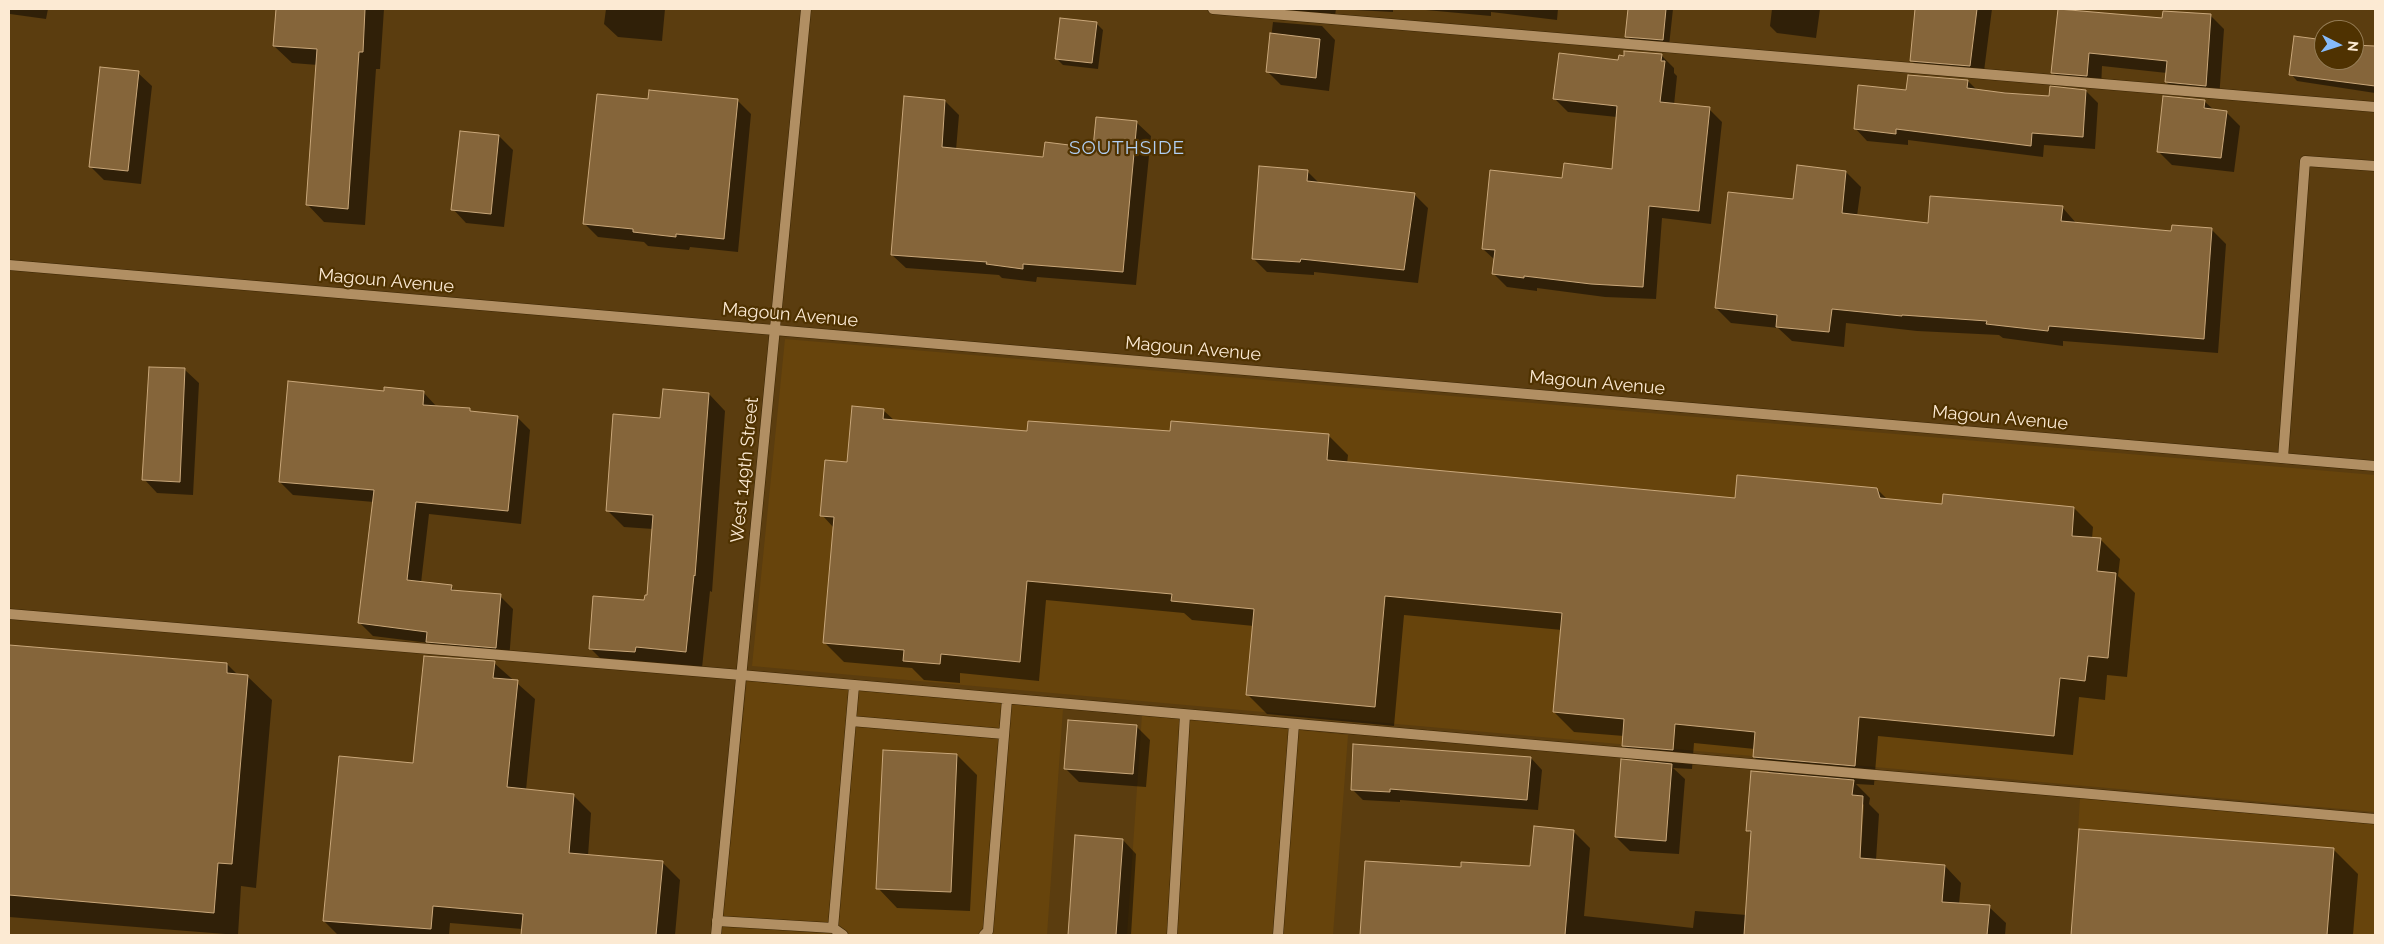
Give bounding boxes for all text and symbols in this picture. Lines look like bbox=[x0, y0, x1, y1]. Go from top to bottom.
north arrow bbox=[2314, 20, 2364, 70]
text: N bbox=[2345, 40, 2361, 52]
district label: SOUTHSIDE bbox=[1068, 137, 1186, 159]
street label: Magoun Avenue bbox=[317, 264, 455, 298]
street label: Magoun Avenue bbox=[721, 298, 859, 332]
street label: Magoun Avenue bbox=[1124, 332, 1262, 366]
street label: Magoun Avenue bbox=[1528, 366, 1666, 400]
street label: West 149th Street bbox=[727, 396, 763, 544]
street label: Magoun Avenue bbox=[1931, 401, 2069, 435]

